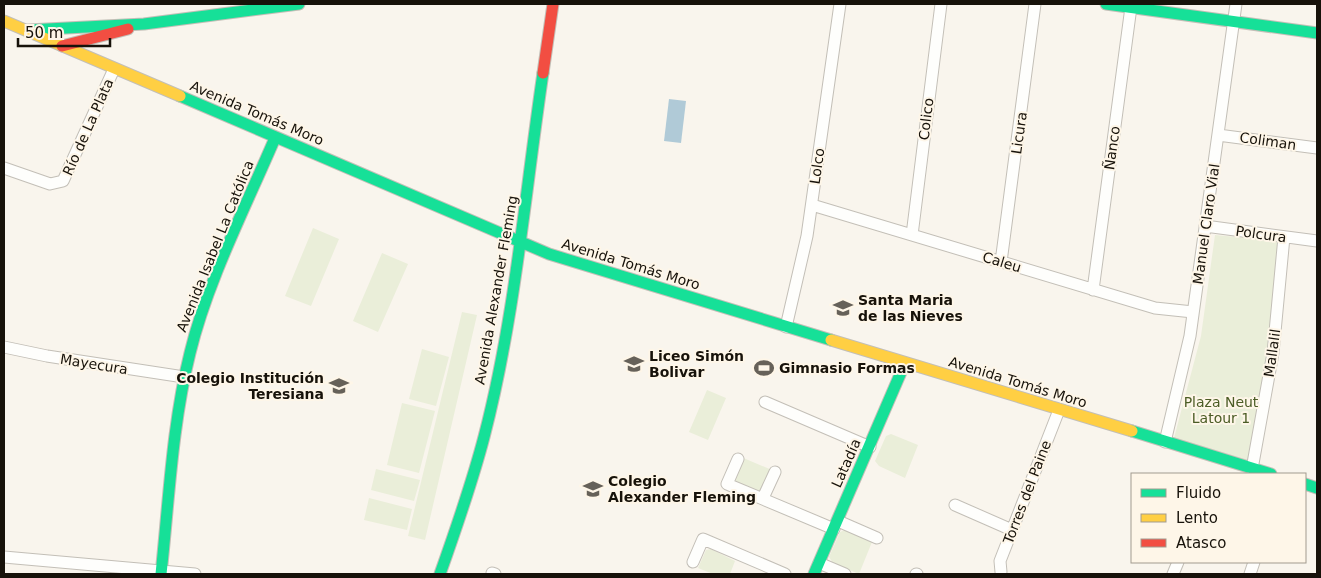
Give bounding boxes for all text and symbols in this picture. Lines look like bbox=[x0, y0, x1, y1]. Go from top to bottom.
scale bar bbox=[18, 15, 110, 47]
text: 50 m bbox=[25, 24, 63, 42]
street label: Río de La Plata bbox=[59, 76, 117, 178]
street label: Avenida Tomás Moro bbox=[188, 78, 326, 148]
street label: Colico bbox=[915, 97, 937, 141]
street label: Licura bbox=[1008, 111, 1030, 155]
street label: Ñanco bbox=[1101, 125, 1123, 171]
street label: Coliman bbox=[1239, 129, 1297, 153]
street label: Lolco bbox=[807, 147, 827, 185]
street label: Avenida Isabel La Católica bbox=[173, 158, 257, 334]
street label: Manuel Claro Vial bbox=[1190, 163, 1222, 285]
street label: Avenida Alexander Fleming bbox=[471, 194, 521, 386]
street label: Polcura bbox=[1234, 223, 1288, 245]
street label: Avenida Tomás Moro bbox=[560, 235, 702, 293]
street label: Caleu bbox=[981, 249, 1023, 275]
place label: Santa Maria de las Nieves bbox=[858, 292, 963, 324]
school or university icon: Santa Maria de las Nieves bbox=[832, 297, 854, 319]
street label: Mallalil bbox=[1261, 328, 1283, 378]
place label: Liceo Simón Bolivar bbox=[649, 348, 744, 380]
street label: Mayecura bbox=[59, 351, 129, 377]
school or university icon: Liceo Simón Bolivar bbox=[623, 353, 645, 375]
street label: Avenida Tomás Moro bbox=[947, 353, 1089, 411]
sports icon: Gimnasio Formas bbox=[753, 357, 775, 379]
place label: Gimnasio Formas bbox=[779, 360, 915, 376]
place label: Colegio Institución Teresiana bbox=[176, 370, 324, 402]
school or university icon: Colegio Institución Teresiana bbox=[328, 375, 350, 397]
park label: Plaza Neut Latour 1 bbox=[1184, 394, 1259, 426]
street label: Latadía bbox=[828, 436, 864, 490]
street label: Torres del Paine bbox=[1000, 438, 1054, 547]
place label: Colegio Alexander Fleming bbox=[608, 473, 756, 505]
legend bbox=[1131, 473, 1306, 563]
school or university icon: Colegio Alexander Fleming bbox=[582, 478, 604, 500]
text: Fluido bbox=[1176, 484, 1221, 502]
text: Lento bbox=[1176, 509, 1218, 527]
text: Atasco bbox=[1176, 534, 1226, 552]

